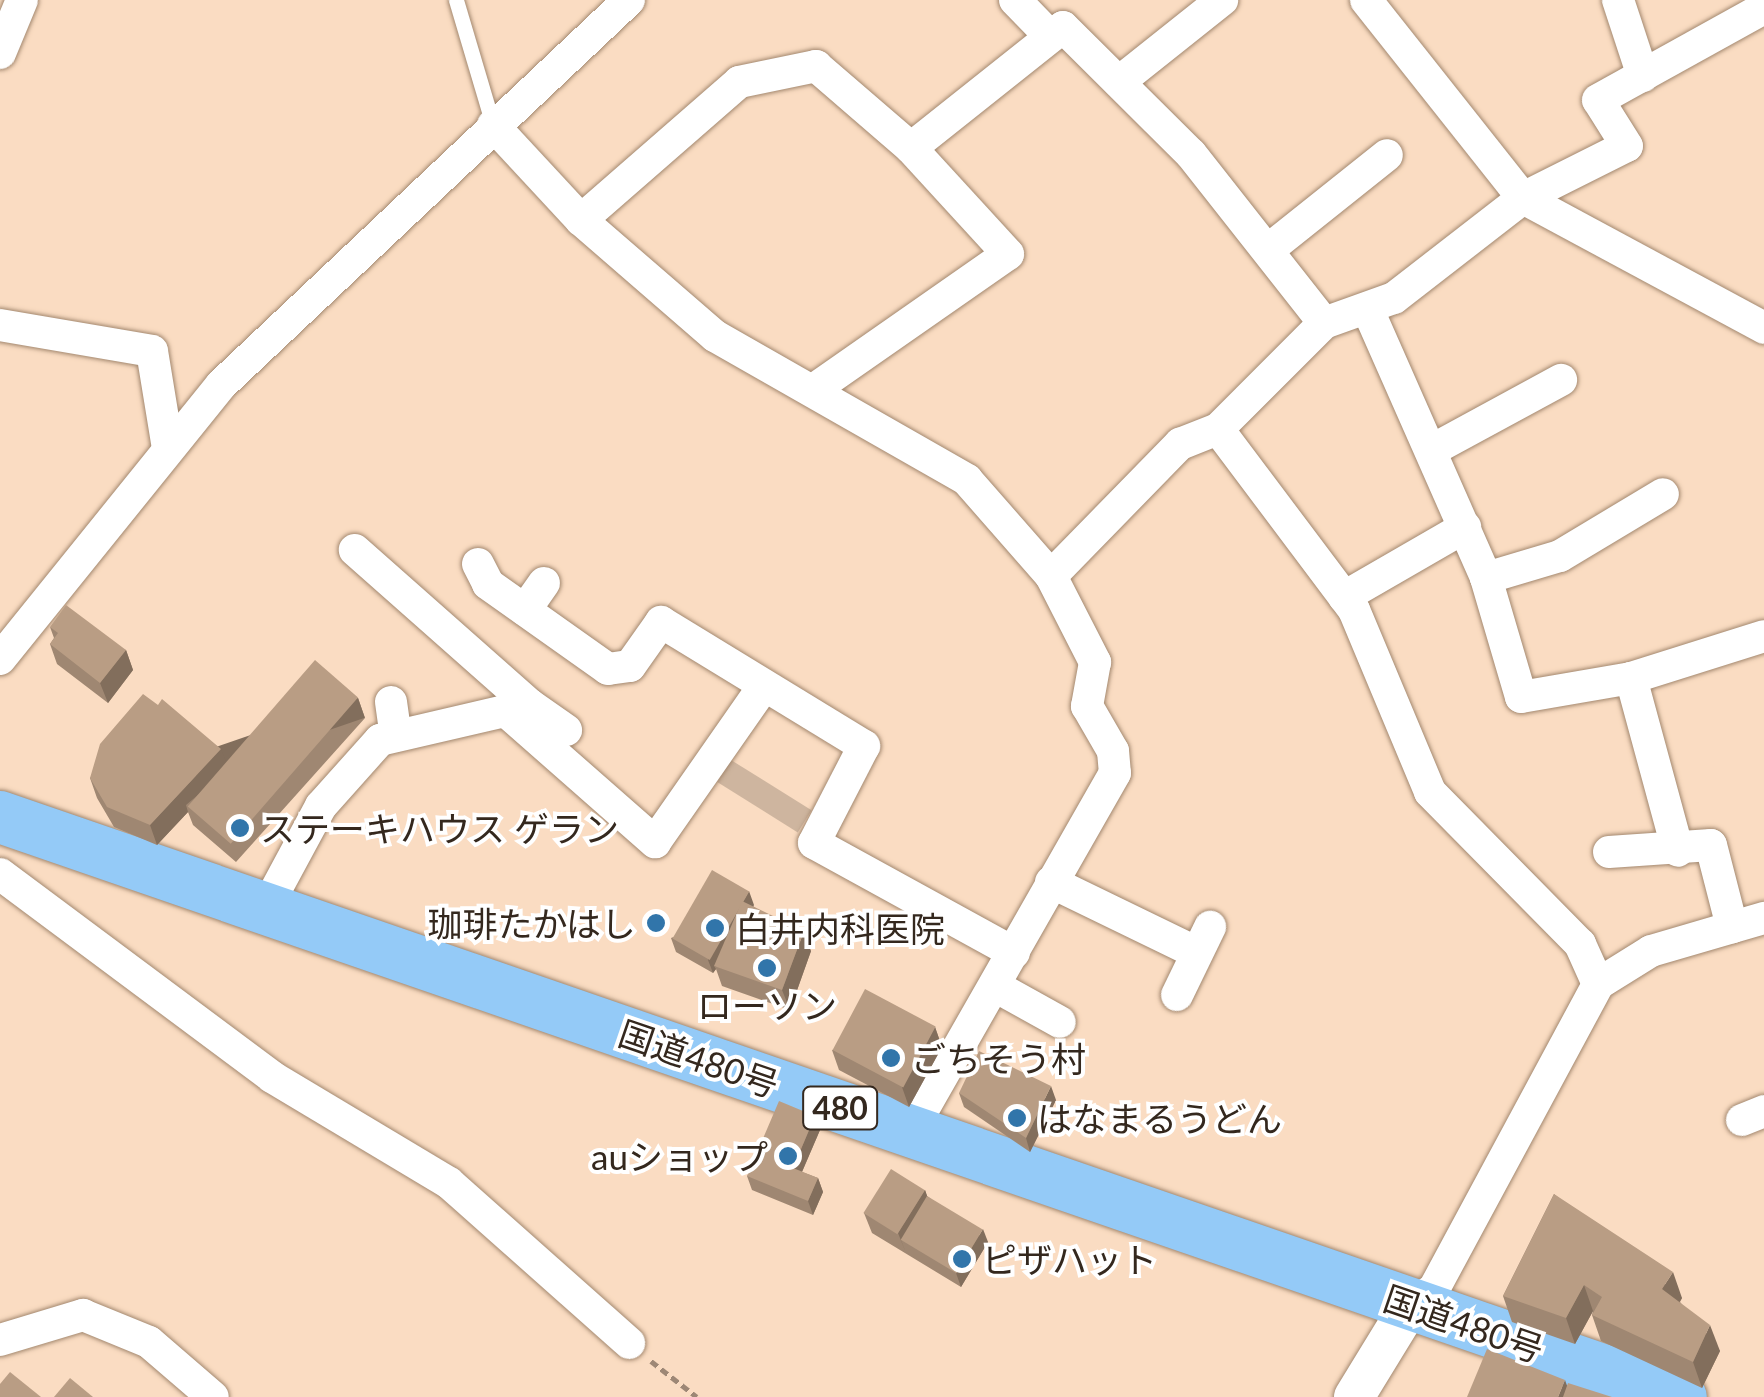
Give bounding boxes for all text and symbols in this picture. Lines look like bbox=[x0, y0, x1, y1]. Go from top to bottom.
place label: ステーキハウス ゲラン bbox=[260, 807, 619, 849]
marker: ステーキハウス ゲラン bbox=[229, 817, 251, 839]
place label: 珈琲たかはし bbox=[426, 902, 636, 944]
place label: 白井内科医院 bbox=[735, 907, 945, 949]
marker: 珈琲たかはし bbox=[645, 912, 667, 934]
marker: 白井内科医院 bbox=[704, 917, 726, 939]
marker: ローソン bbox=[756, 957, 778, 979]
place label: ローソン bbox=[697, 984, 837, 1026]
street label: 国道480号 bbox=[614, 1011, 784, 1105]
place label: ごちそう村 bbox=[911, 1037, 1086, 1079]
marker: ごちそう村 bbox=[880, 1047, 902, 1069]
road number: 480 bbox=[800, 1081, 880, 1135]
place label: はなまるうどん bbox=[1037, 1097, 1282, 1139]
marker: はなまるうどん bbox=[1006, 1107, 1028, 1129]
place label: auショップ bbox=[591, 1135, 768, 1177]
marker: auショップ bbox=[777, 1145, 799, 1167]
place label: ピザハット bbox=[982, 1238, 1157, 1280]
marker: ピザハット bbox=[951, 1248, 973, 1270]
street label: 国道480号 bbox=[1379, 1276, 1549, 1370]

